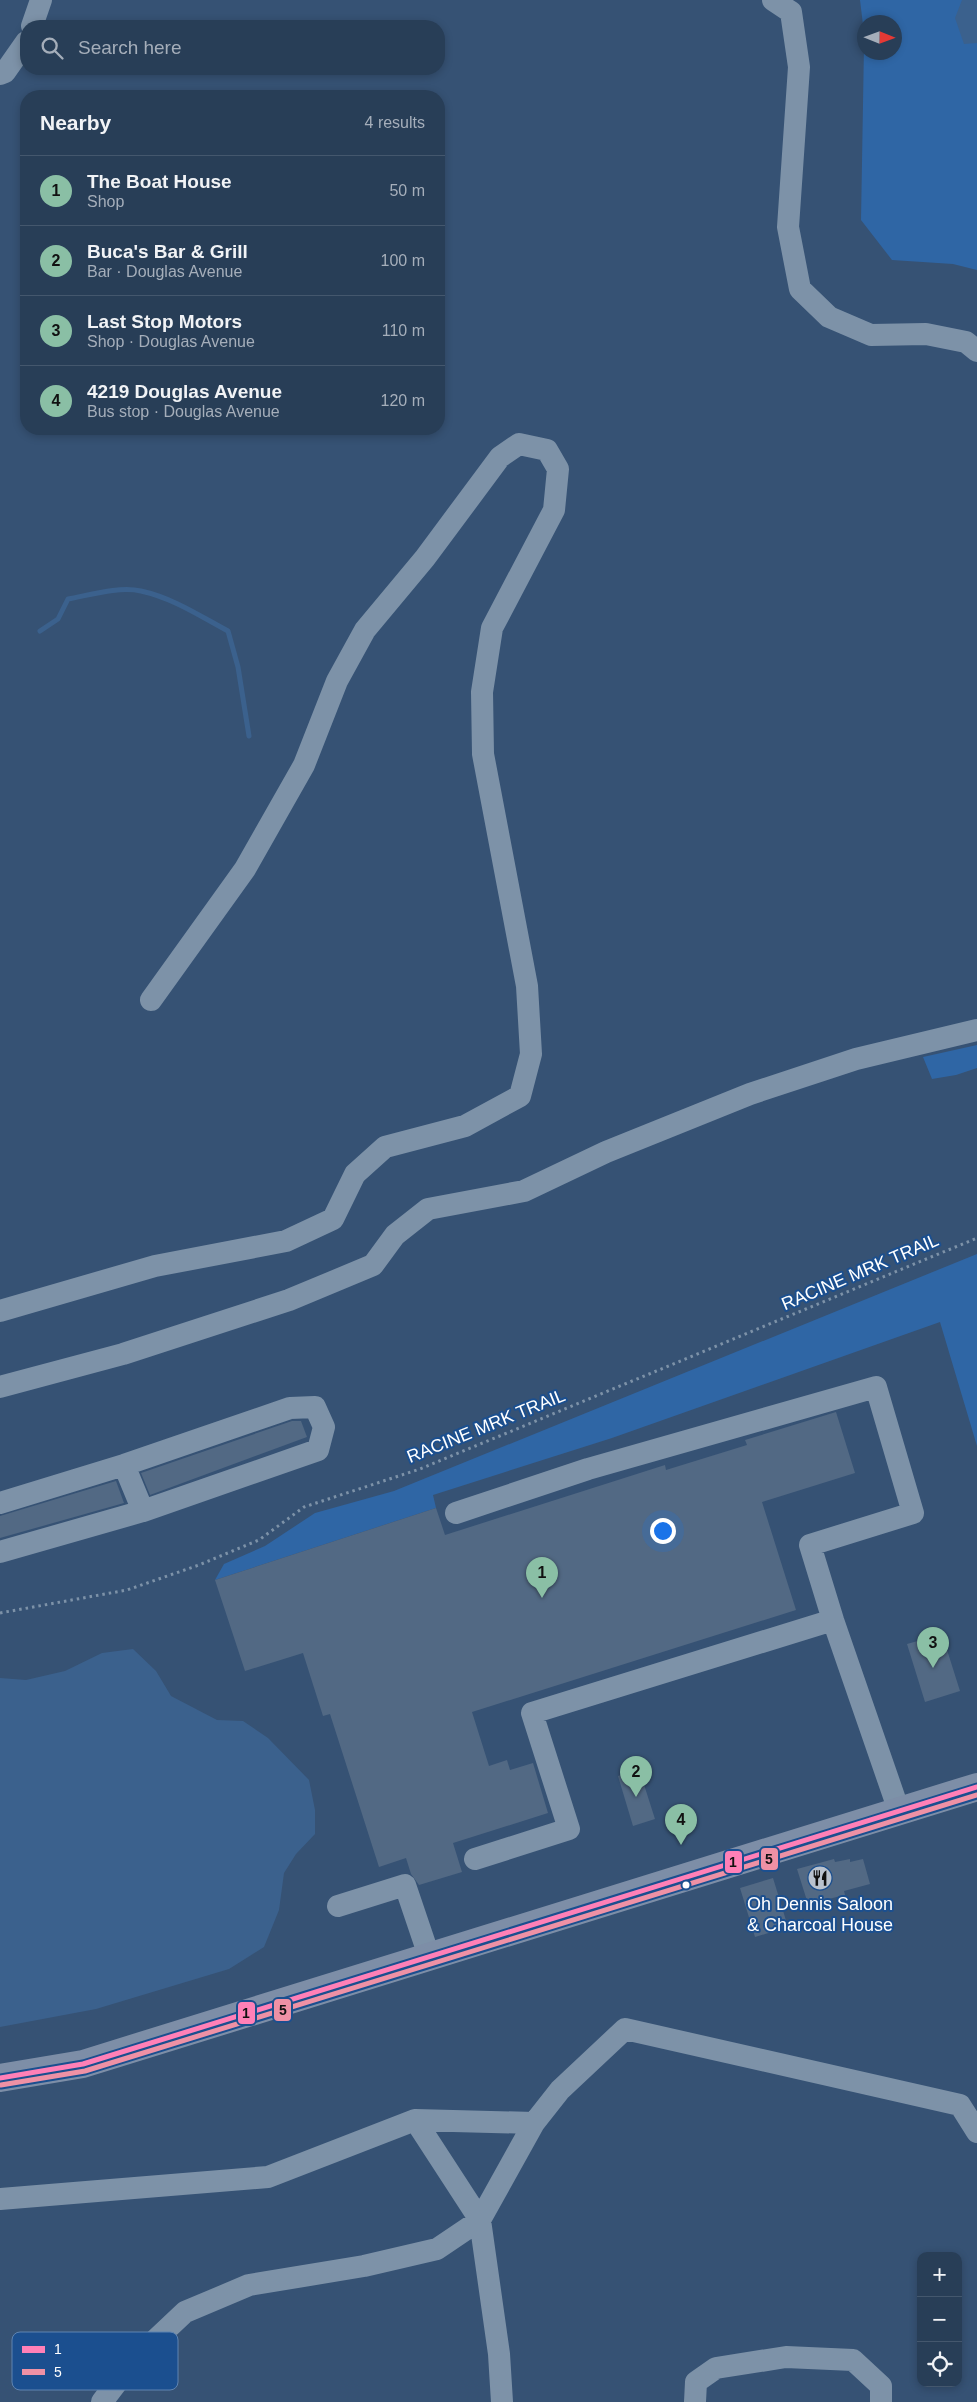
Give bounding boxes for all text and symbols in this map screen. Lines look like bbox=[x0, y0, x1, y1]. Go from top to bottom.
north arrow bbox=[857, 15, 902, 60]
search box bbox=[20, 20, 445, 75]
icon: search bbox=[38, 34, 66, 62]
text: Search here bbox=[78, 37, 182, 58]
text: Nearby bbox=[40, 111, 111, 134]
text: 4 results bbox=[365, 114, 425, 131]
text: The Boat House bbox=[87, 171, 232, 192]
text: 1 bbox=[52, 182, 60, 199]
text: 50 m bbox=[389, 182, 425, 199]
text: Shop bbox=[87, 193, 124, 210]
text: Buca's Bar & Grill bbox=[87, 241, 248, 262]
text: 2 bbox=[52, 252, 60, 269]
text: 100 m bbox=[381, 252, 425, 269]
text: Bar · Douglas Avenue bbox=[87, 263, 242, 280]
text: Last Stop Motors bbox=[87, 311, 242, 332]
text: 3 bbox=[52, 322, 60, 339]
text: 110 m bbox=[382, 322, 425, 339]
text: Shop · Douglas Avenue bbox=[87, 333, 255, 350]
text: 4219 Douglas Avenue bbox=[87, 381, 282, 402]
text: 4 bbox=[52, 392, 60, 409]
text: 120 m bbox=[381, 392, 425, 409]
text: Bus stop · Douglas Avenue bbox=[87, 403, 280, 420]
street label: RACINE MRK TRAIL bbox=[778, 1230, 942, 1314]
street label: RACINE MRK TRAIL bbox=[404, 1385, 568, 1467]
your location bbox=[650, 1518, 676, 1544]
pin: 1 bbox=[526, 1557, 558, 1598]
pin: 3 bbox=[917, 1627, 949, 1668]
pin: 2 bbox=[620, 1756, 652, 1797]
pin: 4 bbox=[665, 1804, 697, 1845]
line badge: 5 bbox=[760, 1847, 779, 1871]
line badge: 1 bbox=[724, 1850, 743, 1874]
text: 5 bbox=[765, 1851, 773, 1867]
text: 1 bbox=[729, 1854, 737, 1870]
restaurant icon: Oh Dennis Saloon & Charcoal House bbox=[807, 1865, 833, 1891]
unlabelled marker bbox=[681, 1880, 691, 1890]
place label: Oh Dennis Saloon & Charcoal House bbox=[747, 1894, 893, 1935]
line badge: 5 bbox=[273, 1998, 292, 2022]
line badge: 1 bbox=[237, 2001, 256, 2025]
text: 5 bbox=[279, 2002, 287, 2018]
text: 1 bbox=[242, 2005, 250, 2021]
map controls bbox=[917, 2252, 962, 2387]
button: + bbox=[917, 2252, 962, 2297]
button: − bbox=[917, 2297, 962, 2342]
legend bbox=[12, 2332, 178, 2390]
text: 1 bbox=[54, 2341, 62, 2357]
button: locate bbox=[917, 2342, 962, 2387]
text: 5 bbox=[54, 2364, 62, 2380]

